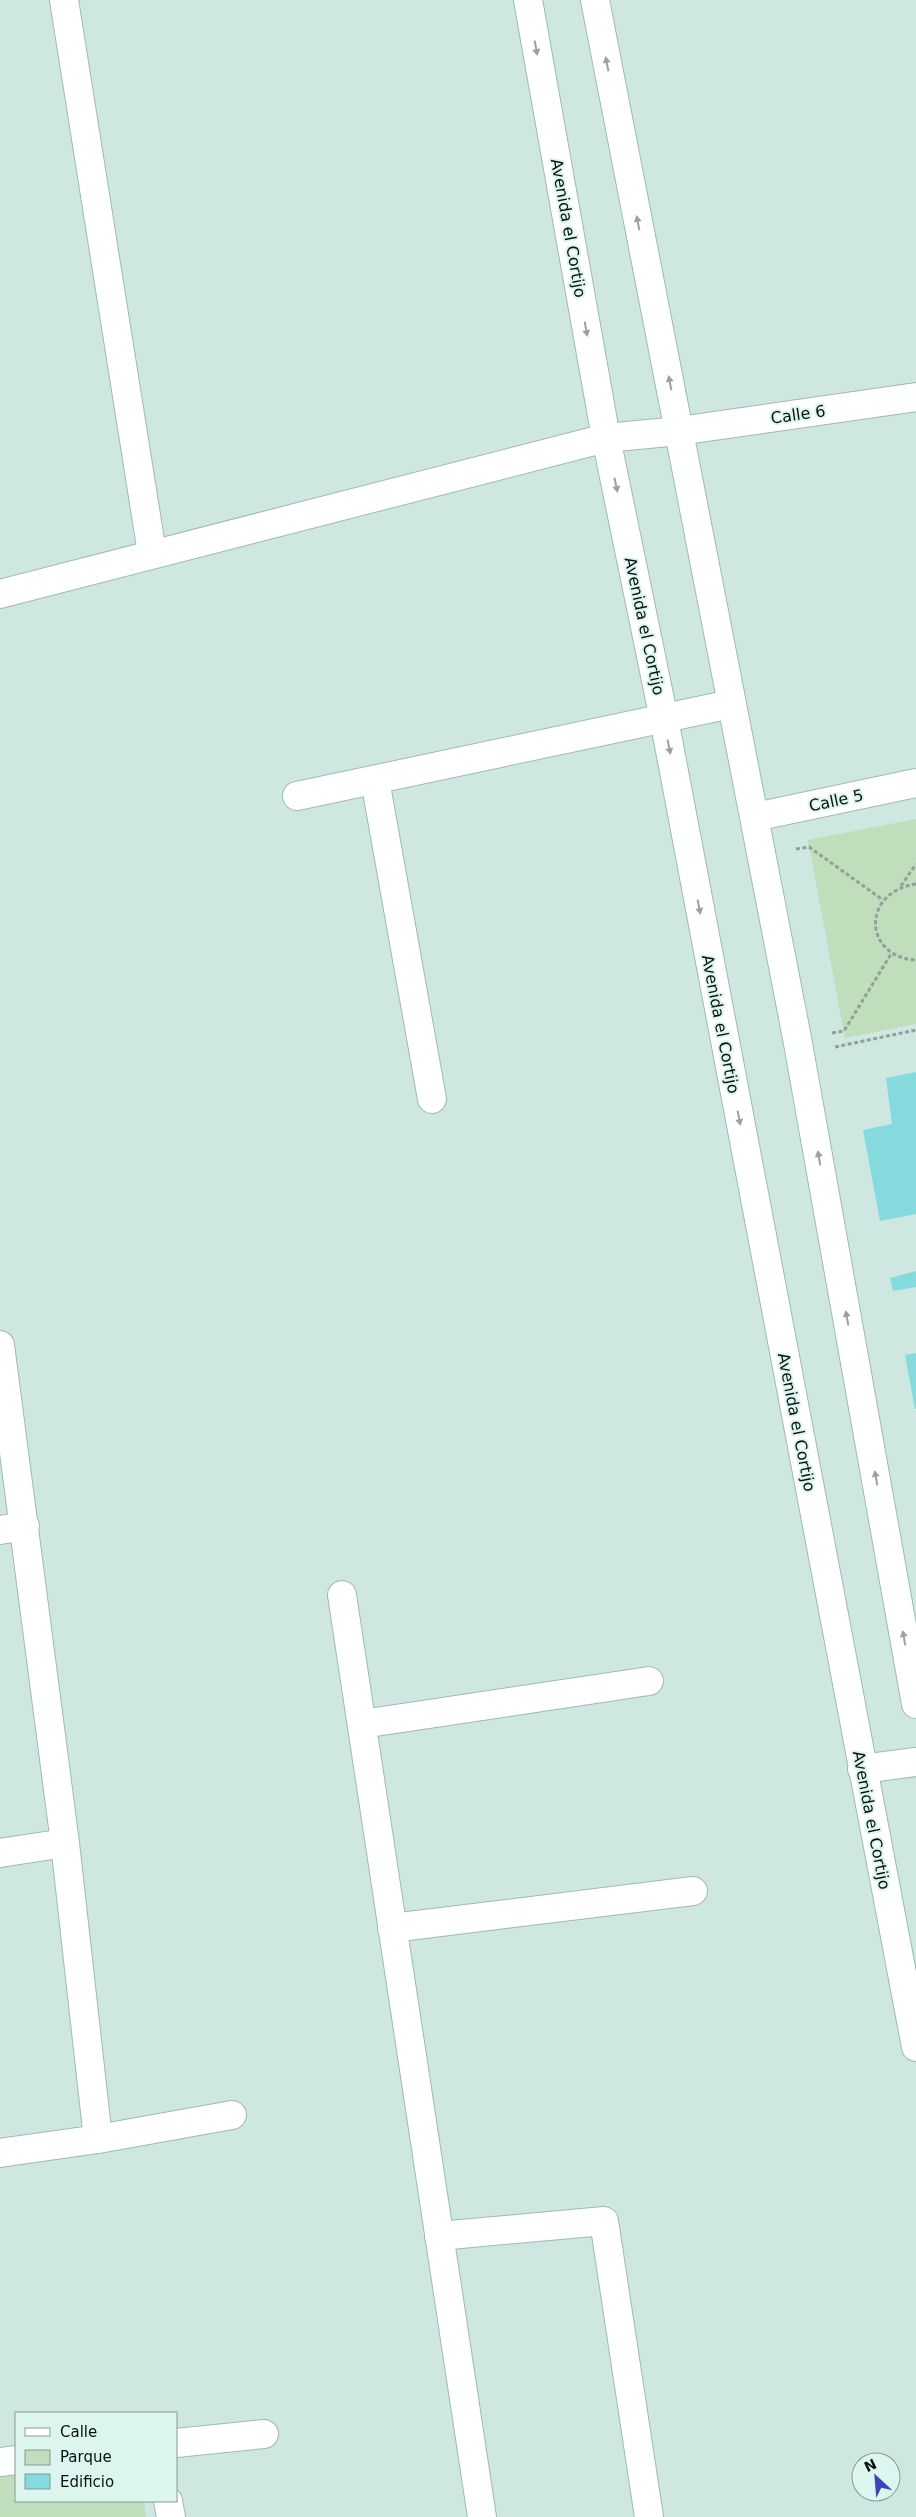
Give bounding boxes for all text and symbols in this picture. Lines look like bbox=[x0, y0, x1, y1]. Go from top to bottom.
one-way arrow bbox=[533, 40, 541, 56]
one-way arrow bbox=[603, 56, 611, 72]
street label: Avenida el Cortijo bbox=[547, 157, 590, 299]
one-way arrow bbox=[634, 215, 642, 231]
one-way arrow bbox=[583, 321, 591, 337]
one-way arrow bbox=[665, 375, 673, 391]
street label: Calle 6 bbox=[770, 401, 827, 428]
one-way arrow bbox=[612, 478, 620, 493]
street label: Avenida el Cortijo bbox=[621, 555, 668, 697]
one-way arrow bbox=[665, 740, 673, 755]
street label: Calle 5 bbox=[807, 785, 865, 815]
one-way arrow bbox=[696, 899, 704, 915]
street label: Avenida el Cortijo bbox=[698, 953, 743, 1095]
one-way arrow bbox=[736, 1111, 744, 1127]
one-way arrow bbox=[814, 1150, 822, 1166]
one-way arrow bbox=[843, 1310, 851, 1326]
street label: Avenida el Cortijo bbox=[774, 1351, 819, 1493]
one-way arrow bbox=[871, 1470, 879, 1486]
one-way arrow bbox=[900, 1630, 908, 1646]
street label: Avenida el Cortijo bbox=[849, 1749, 894, 1891]
legend bbox=[15, 2412, 178, 2502]
text: Calle bbox=[60, 2423, 97, 2441]
text: Parque bbox=[60, 2448, 112, 2466]
north arrow bbox=[851, 2452, 901, 2502]
text: N bbox=[862, 2456, 879, 2475]
text: Edificio bbox=[60, 2473, 114, 2491]

